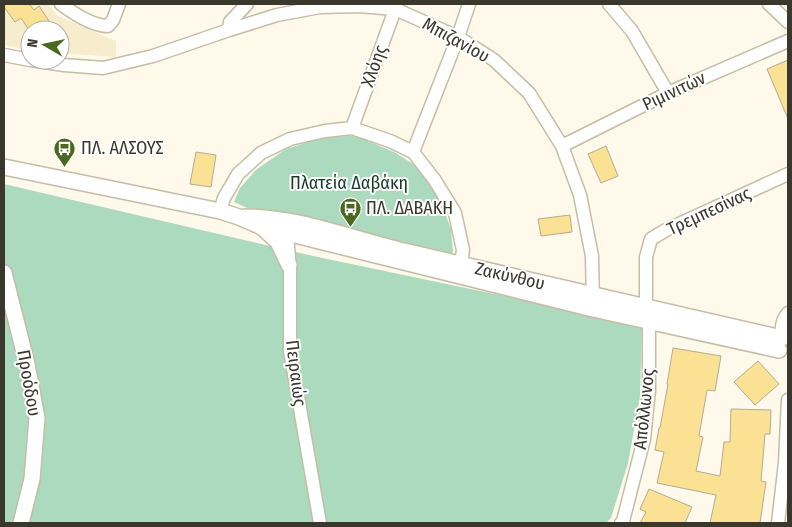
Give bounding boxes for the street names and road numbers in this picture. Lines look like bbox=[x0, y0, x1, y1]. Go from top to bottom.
street label: Μπιζανίου bbox=[419, 13, 493, 67]
street label: Χλόης bbox=[356, 42, 392, 90]
street label: Ριμινιτών bbox=[639, 67, 709, 115]
street label: Τρεμπεσίνας bbox=[664, 182, 755, 240]
street label: Ζακύνθου bbox=[473, 257, 547, 295]
street label: Πειραιώς bbox=[281, 339, 311, 408]
street label: Προόδου bbox=[12, 348, 46, 418]
street label: Απόλλωνος bbox=[629, 367, 659, 451]

